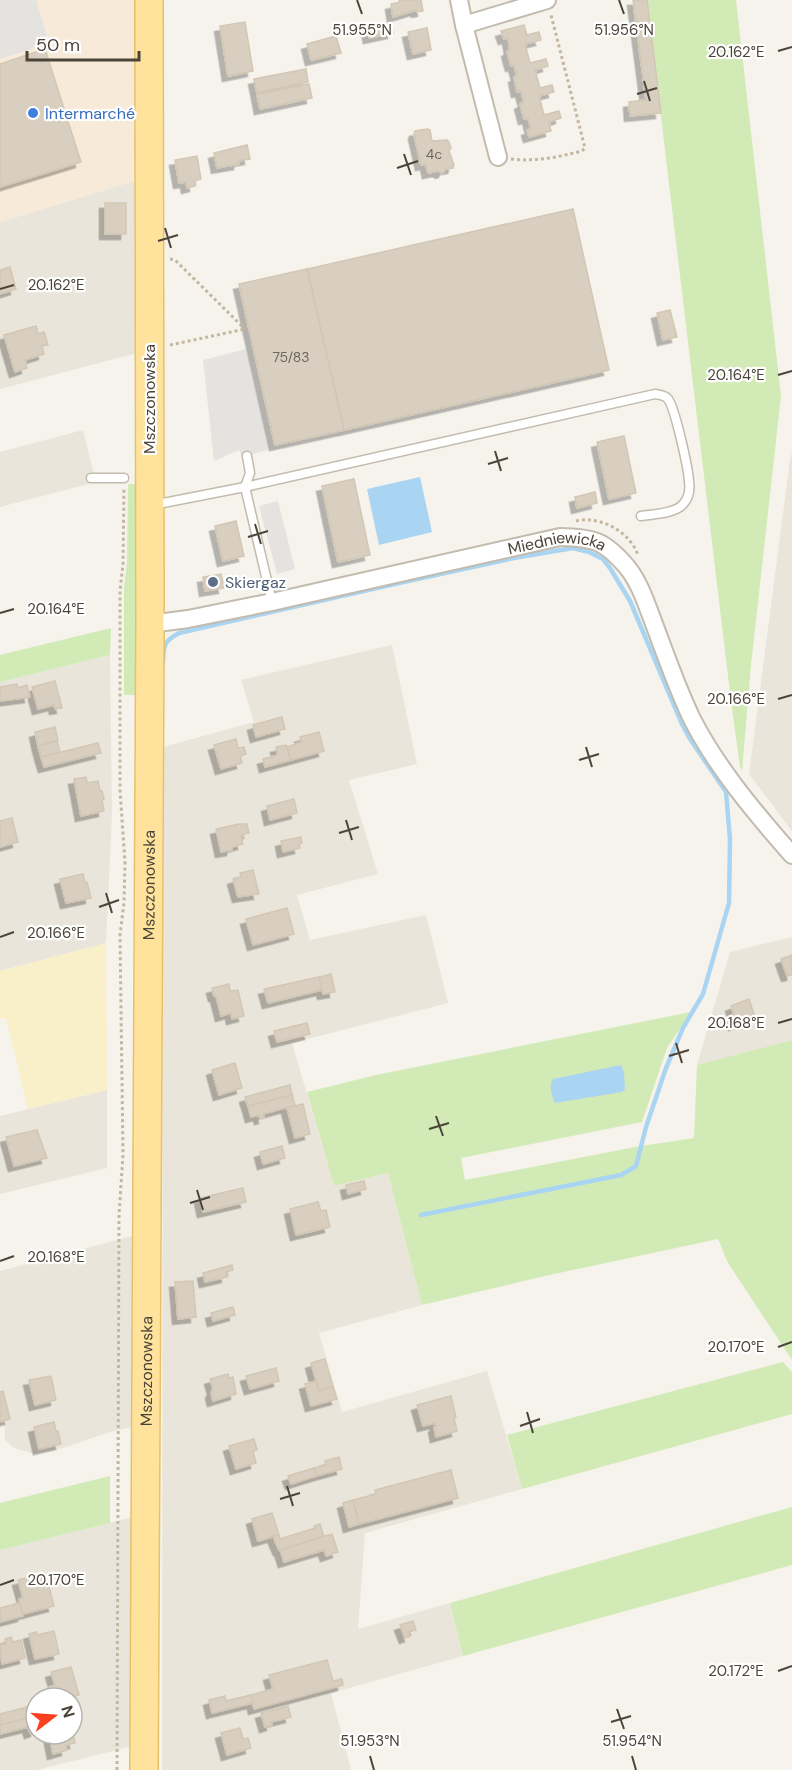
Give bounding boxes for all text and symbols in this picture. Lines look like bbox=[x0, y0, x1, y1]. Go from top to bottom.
text: 51.955°N bbox=[332, 20, 392, 40]
text: 51.956°N bbox=[594, 20, 654, 40]
scale bar bbox=[27, 24, 140, 62]
text: 50 m bbox=[36, 33, 80, 57]
text: 20.162°E bbox=[708, 42, 764, 62]
place label: Intermarché bbox=[45, 103, 135, 124]
marker: Intermarché bbox=[26, 106, 40, 120]
house number: 4c bbox=[426, 145, 442, 163]
text: 20.162°E bbox=[28, 275, 84, 295]
street label: Mszczonowska bbox=[139, 344, 160, 454]
house number: 75/83 bbox=[273, 348, 310, 366]
text: 20.164°E bbox=[707, 365, 765, 385]
street label: Miedniewicka bbox=[506, 526, 610, 559]
place label: Skiergaz bbox=[225, 572, 286, 593]
marker: Skiergaz bbox=[206, 575, 220, 589]
text: 20.164°E bbox=[27, 599, 85, 619]
text: 20.166°E bbox=[707, 689, 765, 709]
street label: Mszczonowska bbox=[138, 830, 159, 940]
text: 20.166°E bbox=[27, 923, 85, 943]
text: 20.168°E bbox=[707, 1013, 765, 1033]
text: 20.168°E bbox=[27, 1247, 85, 1267]
street label: Mszczonowska bbox=[135, 1316, 157, 1426]
text: 20.170°E bbox=[707, 1337, 765, 1357]
text: 20.170°E bbox=[27, 1570, 85, 1590]
text: 20.172°E bbox=[708, 1661, 764, 1681]
north arrow bbox=[24, 1686, 84, 1746]
text: N bbox=[56, 1703, 80, 1720]
text: 51.953°N bbox=[340, 1731, 400, 1751]
text: 51.954°N bbox=[602, 1731, 662, 1751]

